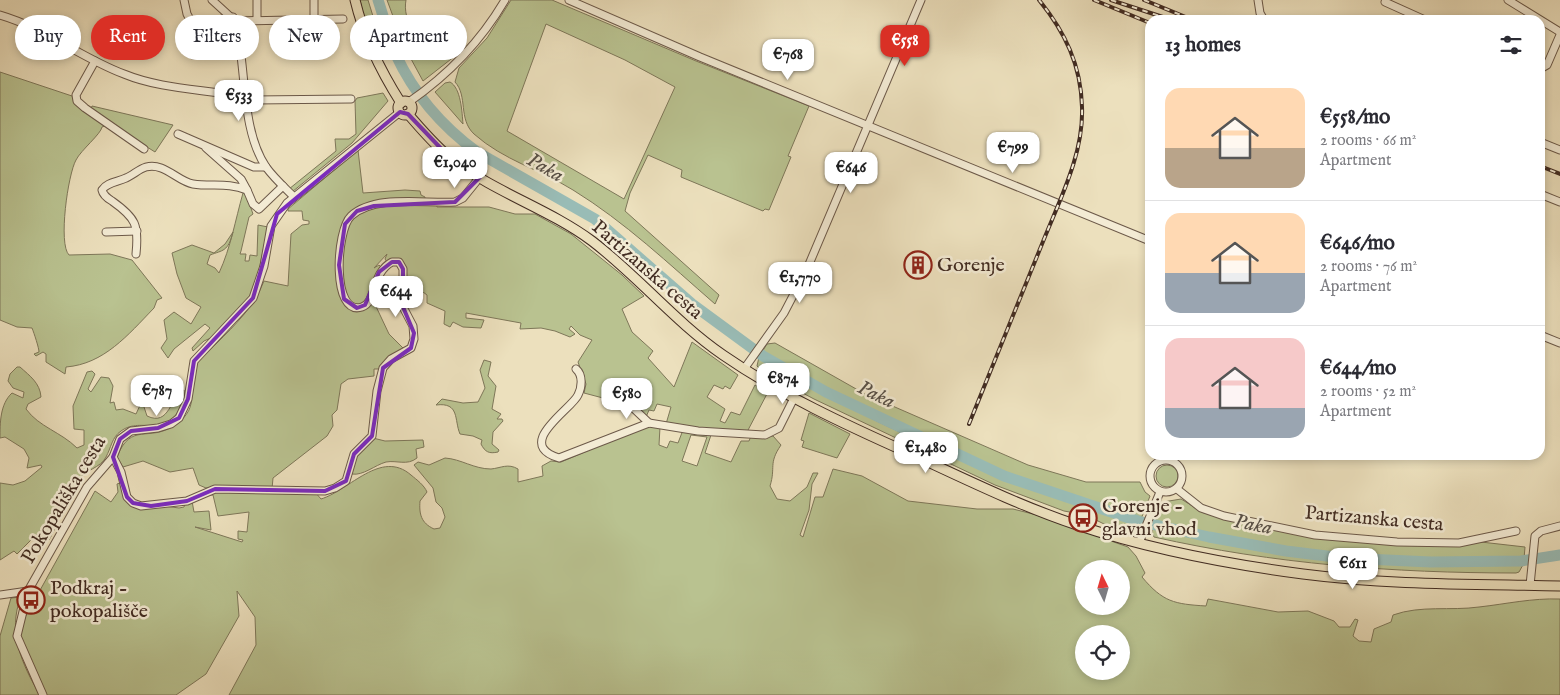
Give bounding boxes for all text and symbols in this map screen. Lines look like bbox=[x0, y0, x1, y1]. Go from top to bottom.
chip: Buy bbox=[15, 15, 81, 60]
chip: Rent bbox=[91, 15, 165, 60]
chip: Filters bbox=[175, 15, 259, 60]
chip: New bbox=[269, 15, 340, 60]
chip: Apartment bbox=[350, 15, 467, 60]
pin: €558 bbox=[875, 24, 935, 67]
text: €558 bbox=[891, 31, 919, 51]
icon: filters bbox=[1497, 31, 1525, 59]
text: 13 homes bbox=[1165, 32, 1241, 59]
pin: €768 bbox=[758, 38, 818, 81]
text: €768 bbox=[773, 45, 803, 65]
pin: €533 bbox=[209, 80, 269, 122]
text: €533 bbox=[225, 86, 253, 106]
text: €558/mo bbox=[1320, 104, 1390, 131]
icon: home bbox=[1205, 108, 1265, 168]
text: 2 rooms · 66 m² bbox=[1320, 131, 1416, 151]
pin: €799 bbox=[983, 132, 1043, 174]
text: €799 bbox=[998, 138, 1028, 158]
pin: €1,040 bbox=[414, 146, 496, 189]
water label: Paka bbox=[522, 147, 568, 189]
text: Apartment bbox=[1320, 151, 1391, 171]
pin: €646 bbox=[821, 152, 881, 194]
text: €1,040 bbox=[433, 153, 477, 173]
text: €646 bbox=[836, 158, 866, 178]
street label: Partizanska cesta bbox=[586, 215, 708, 325]
text: €646/mo bbox=[1320, 230, 1395, 257]
icon: home bbox=[1205, 233, 1265, 293]
building icon: Gorenje bbox=[903, 250, 933, 280]
place label: Gorenje bbox=[937, 253, 1005, 278]
text: 2 rooms · 76 m² bbox=[1320, 257, 1417, 277]
pin: €1,770 bbox=[759, 262, 841, 304]
text: €1,770 bbox=[779, 268, 821, 288]
pin: €644 bbox=[366, 276, 426, 318]
text: Apartment bbox=[1320, 277, 1391, 297]
text: €644 bbox=[380, 282, 412, 302]
text: €644/mo bbox=[1320, 355, 1396, 382]
icon: home bbox=[1205, 358, 1265, 418]
pin: €874 bbox=[753, 362, 813, 405]
text: €874 bbox=[768, 369, 798, 389]
pin: €787 bbox=[127, 374, 187, 417]
water label: Paka bbox=[853, 374, 899, 416]
pin: €580 bbox=[597, 378, 657, 420]
text: €787 bbox=[142, 381, 172, 401]
text: 2 rooms · 52 m² bbox=[1320, 382, 1416, 402]
text: €580 bbox=[612, 384, 642, 404]
text: Apartment bbox=[1320, 402, 1391, 422]
street label: Pokopališka cesta bbox=[16, 431, 112, 568]
pin: €1,480 bbox=[885, 432, 967, 474]
text: €1,480 bbox=[905, 438, 947, 458]
place label: Gorenje - glavni vhod bbox=[1102, 494, 1197, 542]
street label: Partizanska cesta bbox=[1304, 500, 1445, 538]
bus stop icon: Gorenje - glavni vhod bbox=[1068, 503, 1098, 533]
water label: Paka bbox=[1232, 508, 1274, 542]
pin: €611 bbox=[1323, 548, 1383, 590]
text: €611 bbox=[1339, 554, 1367, 574]
north arrow bbox=[1075, 560, 1130, 615]
map controls bbox=[1075, 560, 1130, 680]
place label: Podkraj - pokopališče bbox=[50, 576, 148, 624]
bus stop icon: Podkraj - pokopališče bbox=[16, 585, 46, 615]
button: locate bbox=[1075, 625, 1130, 680]

